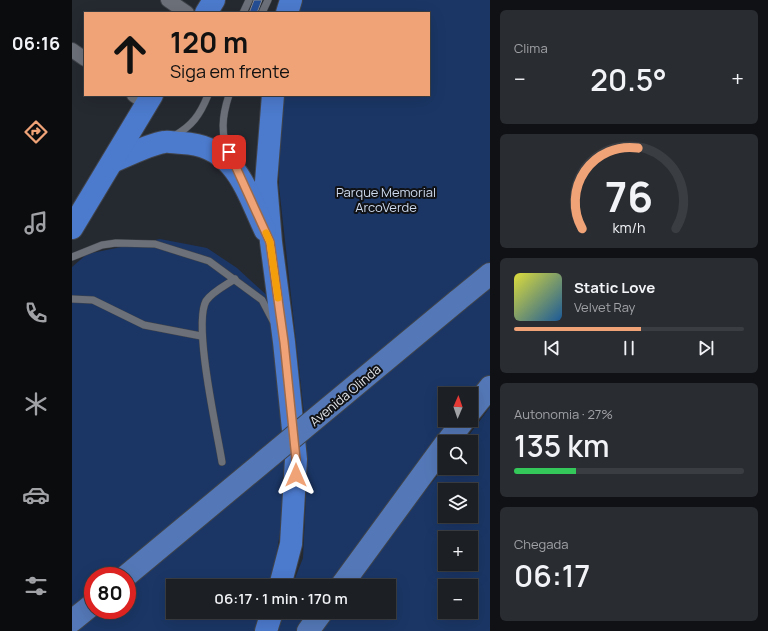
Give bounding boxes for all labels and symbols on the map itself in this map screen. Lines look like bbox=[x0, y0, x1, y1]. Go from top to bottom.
pin bbox=[212, 135, 246, 169]
park label: Parque Memorial ArcoVerde bbox=[336, 183, 436, 216]
street label: Avenida Olinda bbox=[306, 360, 384, 430]
north arrow bbox=[438, 387, 478, 427]
position arrow bbox=[275, 454, 317, 496]
speed limit sign: 80 bbox=[84, 567, 136, 619]

